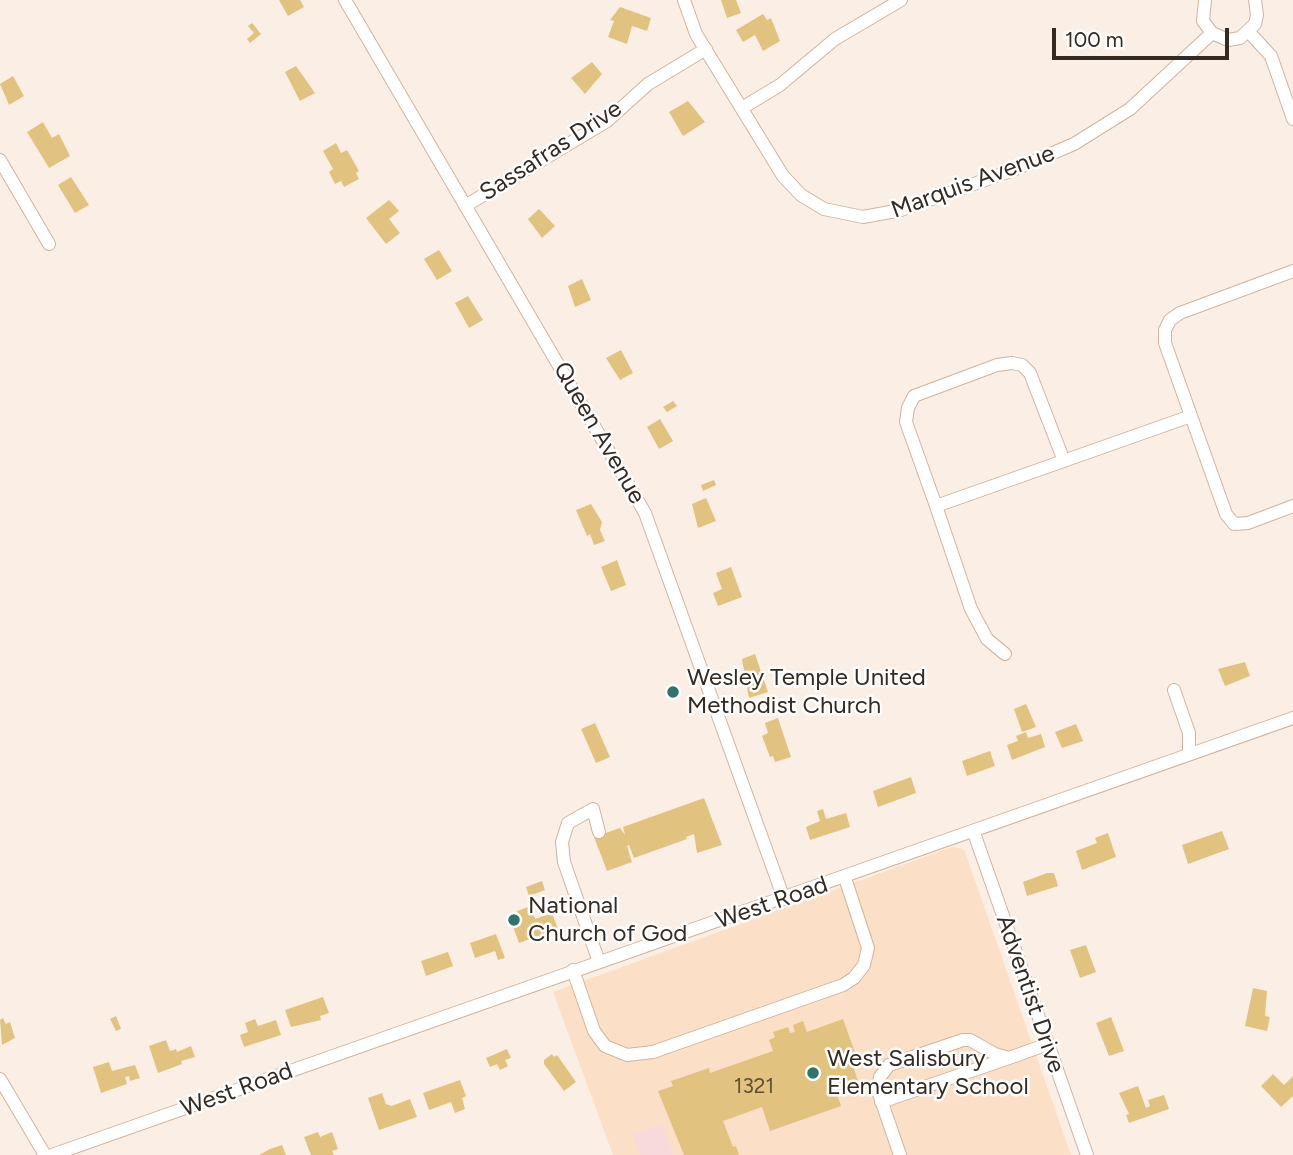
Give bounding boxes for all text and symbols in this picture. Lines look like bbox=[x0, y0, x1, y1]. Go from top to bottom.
scale bar bbox=[1055, 14, 1232, 58]
text: 100 m bbox=[1065, 27, 1124, 52]
street label: Sassafras Drive bbox=[475, 94, 627, 208]
street label: Marquis Avenue bbox=[887, 139, 1059, 225]
street label: Queen Avenue bbox=[547, 357, 651, 509]
place label: Wesley Temple United Methodist Church bbox=[687, 664, 926, 720]
marker: Wesley Temple United Methodist Church bbox=[665, 684, 681, 700]
street label: West Road bbox=[712, 870, 832, 936]
place label: National Church of God bbox=[528, 892, 687, 948]
street label: Adventist Drive bbox=[989, 911, 1071, 1077]
marker: National Church of God bbox=[506, 912, 522, 928]
place label: West Salisbury Elementary School bbox=[827, 1045, 1029, 1101]
street label: West Road bbox=[177, 1057, 297, 1123]
marker: West Salisbury Elementary School bbox=[805, 1065, 821, 1081]
house number: 1321 bbox=[734, 1074, 774, 1100]

